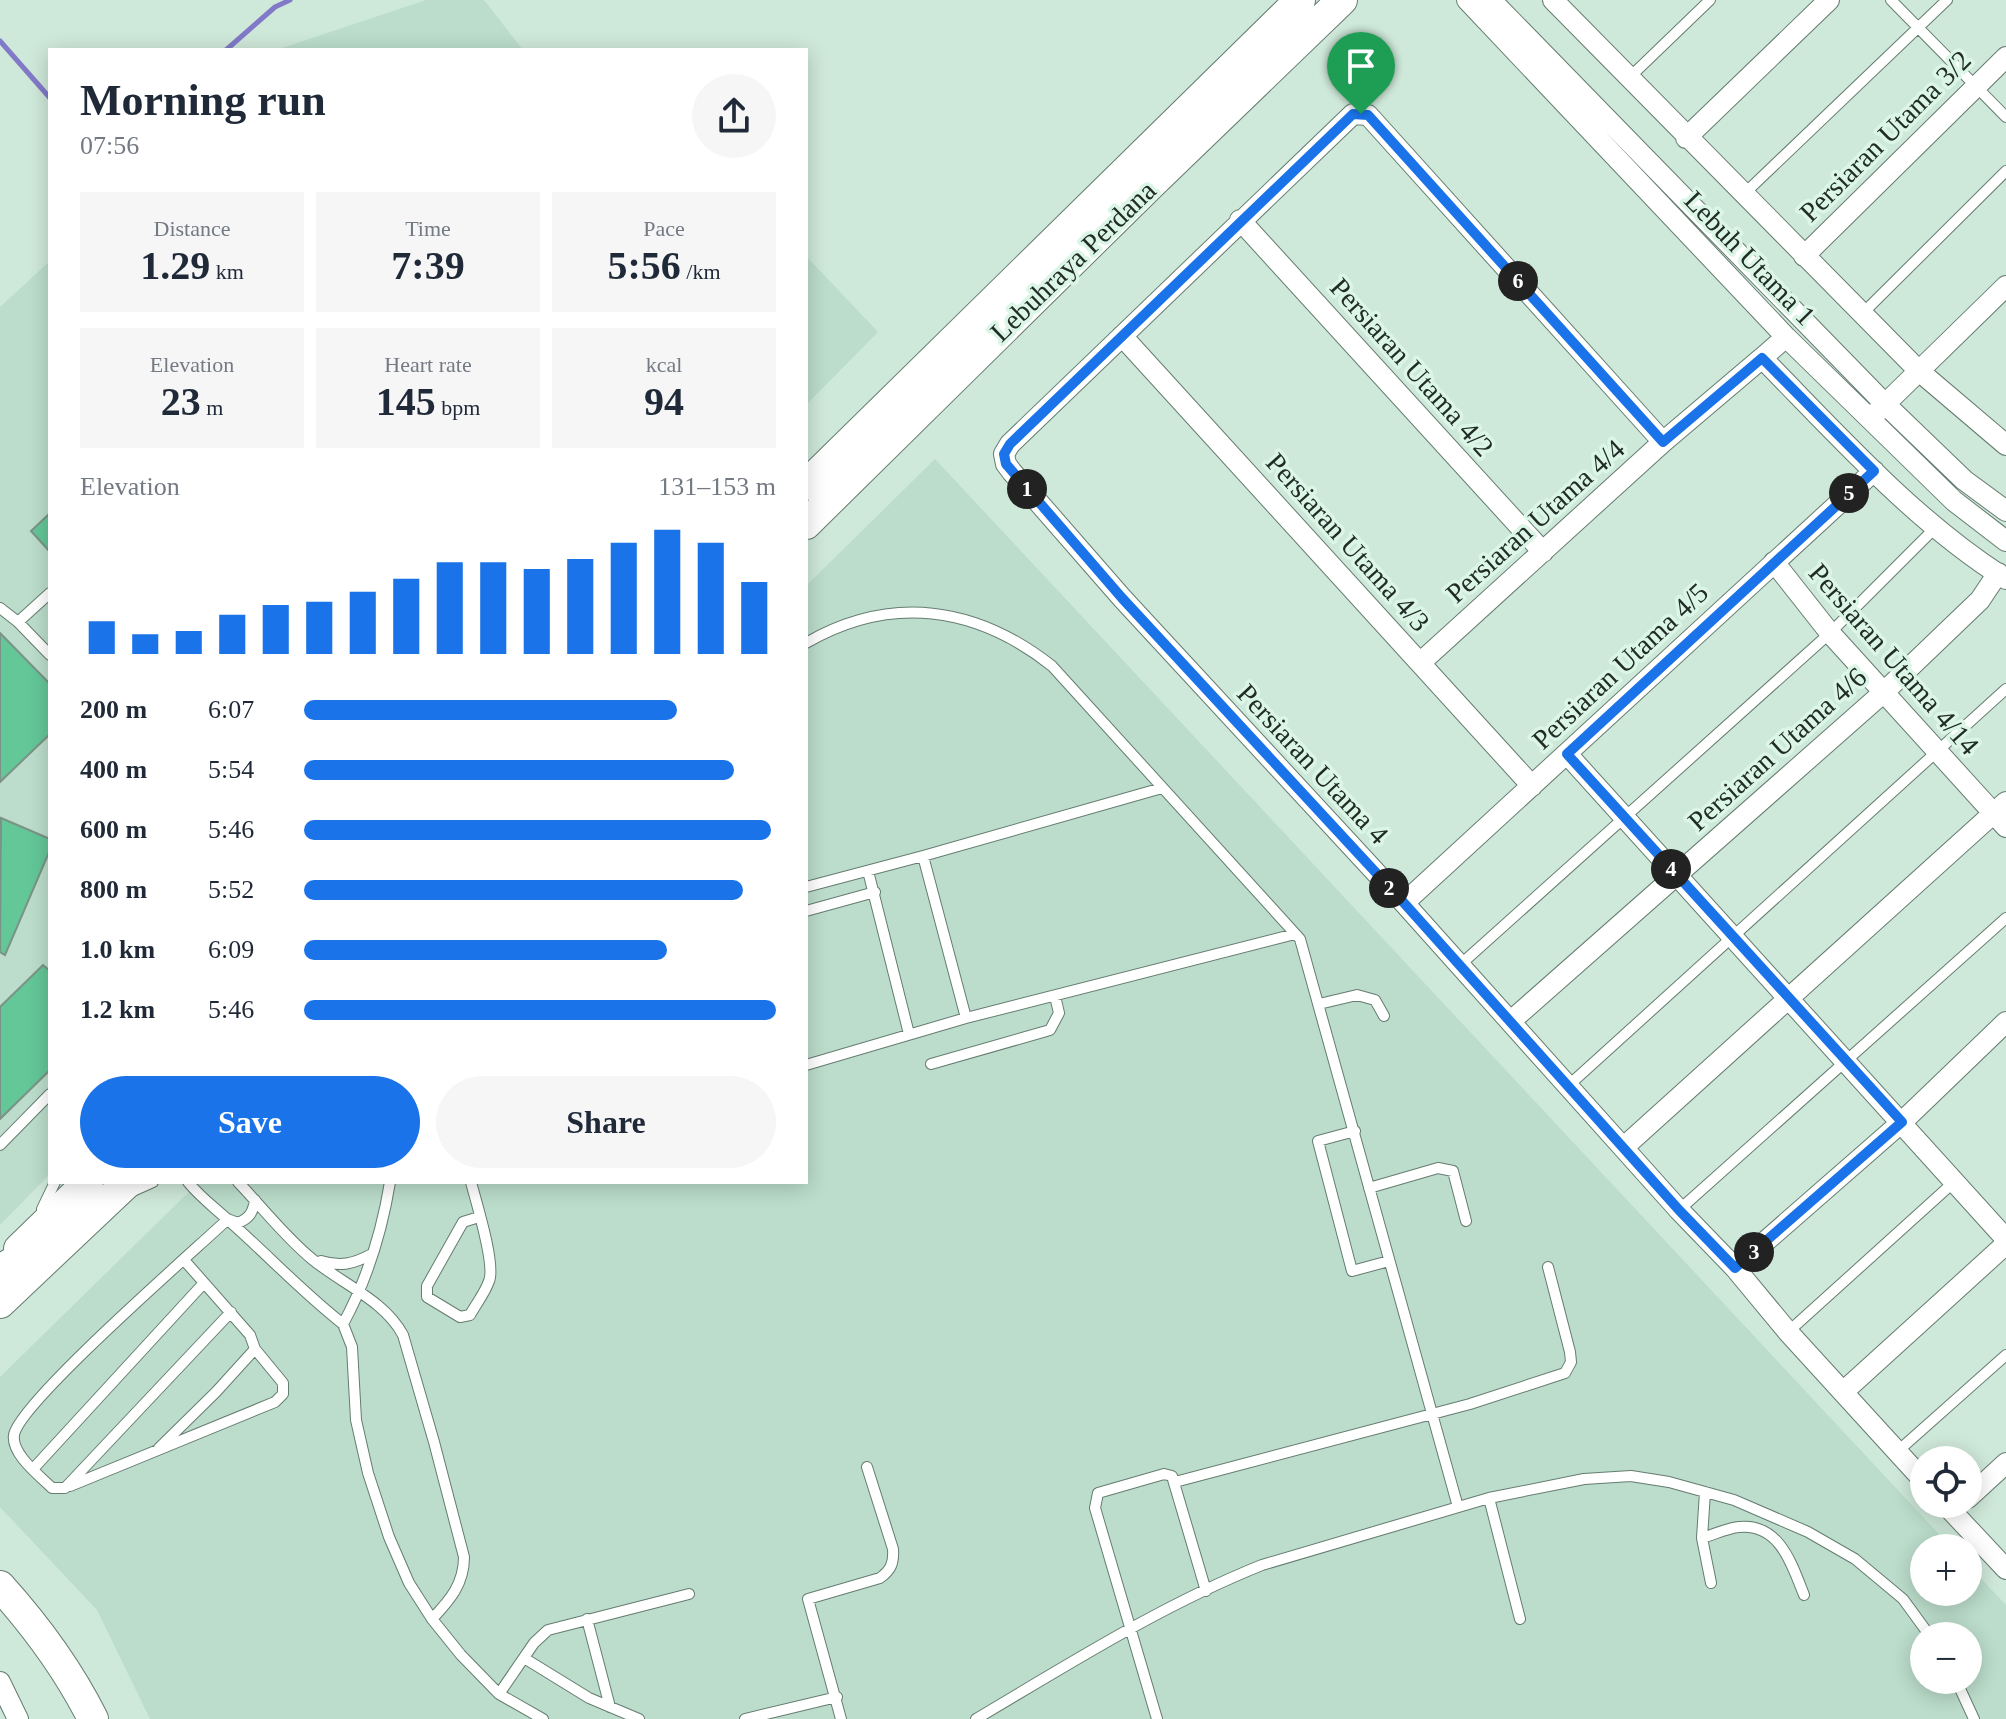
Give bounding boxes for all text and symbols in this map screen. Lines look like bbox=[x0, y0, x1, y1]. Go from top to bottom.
pin bbox=[1327, 32, 1395, 114]
icon: arrive bbox=[1339, 44, 1383, 88]
street label: Persiaran Utama 3/2 bbox=[1793, 44, 1977, 228]
button: share bbox=[692, 74, 776, 158]
text: Morning run bbox=[80, 76, 326, 125]
text: 07:56 bbox=[80, 131, 139, 160]
street label: Lebuhraya Perdana bbox=[984, 174, 1162, 347]
street label: Lebuh Utama 1 bbox=[1678, 185, 1822, 331]
text: Distance bbox=[154, 216, 230, 241]
text: Time bbox=[405, 216, 451, 241]
text: Pace bbox=[643, 216, 685, 241]
text: 1.29 bbox=[140, 243, 210, 288]
text: 7:39 bbox=[391, 243, 465, 288]
text: 5:56 bbox=[607, 243, 681, 288]
text: km bbox=[210, 259, 244, 284]
text: /km bbox=[681, 259, 721, 284]
pin: 6 bbox=[1498, 261, 1538, 301]
text: 6 bbox=[1513, 268, 1524, 293]
street label: Persiaran Utama 4/2 bbox=[1324, 272, 1500, 462]
text: Elevation bbox=[150, 352, 234, 377]
text: Heart rate bbox=[384, 352, 472, 377]
text: kcal bbox=[646, 352, 682, 377]
text: 23 bbox=[161, 379, 201, 424]
text: 145 bbox=[376, 379, 436, 424]
text: 94 bbox=[644, 379, 684, 424]
text: m bbox=[201, 395, 223, 420]
text: bpm bbox=[436, 395, 480, 420]
street label: Persiaran Utama 4/4 bbox=[1440, 433, 1630, 609]
street label: Persiaran Utama 4/3 bbox=[1260, 447, 1436, 637]
pin: 1 bbox=[1007, 469, 1047, 509]
text: Elevation bbox=[80, 472, 180, 501]
text: 131–153 m bbox=[658, 472, 776, 501]
pin: 5 bbox=[1829, 473, 1869, 513]
text: 1 bbox=[1022, 476, 1033, 501]
text: 5 bbox=[1844, 480, 1855, 505]
street label: Persiaran Utama 4/14 bbox=[1803, 557, 1985, 761]
street label: Persiaran Utama 4/5 bbox=[1526, 577, 1714, 755]
street label: Persiaran Utama 4/6 bbox=[1682, 661, 1872, 837]
street label: Persiaran Utama 4 bbox=[1231, 678, 1395, 850]
text: 200 m bbox=[80, 695, 147, 724]
text: 6:07 bbox=[208, 695, 254, 724]
text: 400 m bbox=[80, 755, 147, 784]
text: 5:54 bbox=[208, 755, 254, 784]
text: 600 m bbox=[80, 815, 147, 844]
text: 5:46 bbox=[208, 815, 254, 844]
pin: 4 bbox=[1651, 849, 1691, 889]
text: 4 bbox=[1666, 856, 1677, 881]
pin: 2 bbox=[1369, 868, 1409, 908]
text: 800 m bbox=[80, 875, 147, 904]
text: 5:52 bbox=[208, 875, 254, 904]
text: 2 bbox=[1384, 875, 1395, 900]
text: 1.0 km bbox=[80, 935, 155, 964]
text: 6:09 bbox=[208, 935, 254, 964]
text: 1.2 km bbox=[80, 995, 155, 1024]
text: 5:46 bbox=[208, 995, 254, 1024]
button: Save bbox=[80, 1076, 420, 1168]
button: Share bbox=[436, 1076, 776, 1168]
pin: 3 bbox=[1734, 1232, 1774, 1272]
text: 3 bbox=[1749, 1239, 1760, 1264]
map controls bbox=[1910, 1446, 1982, 1694]
button: locate bbox=[1910, 1446, 1982, 1518]
button: + bbox=[1910, 1534, 1982, 1606]
button: − bbox=[1910, 1622, 1982, 1694]

